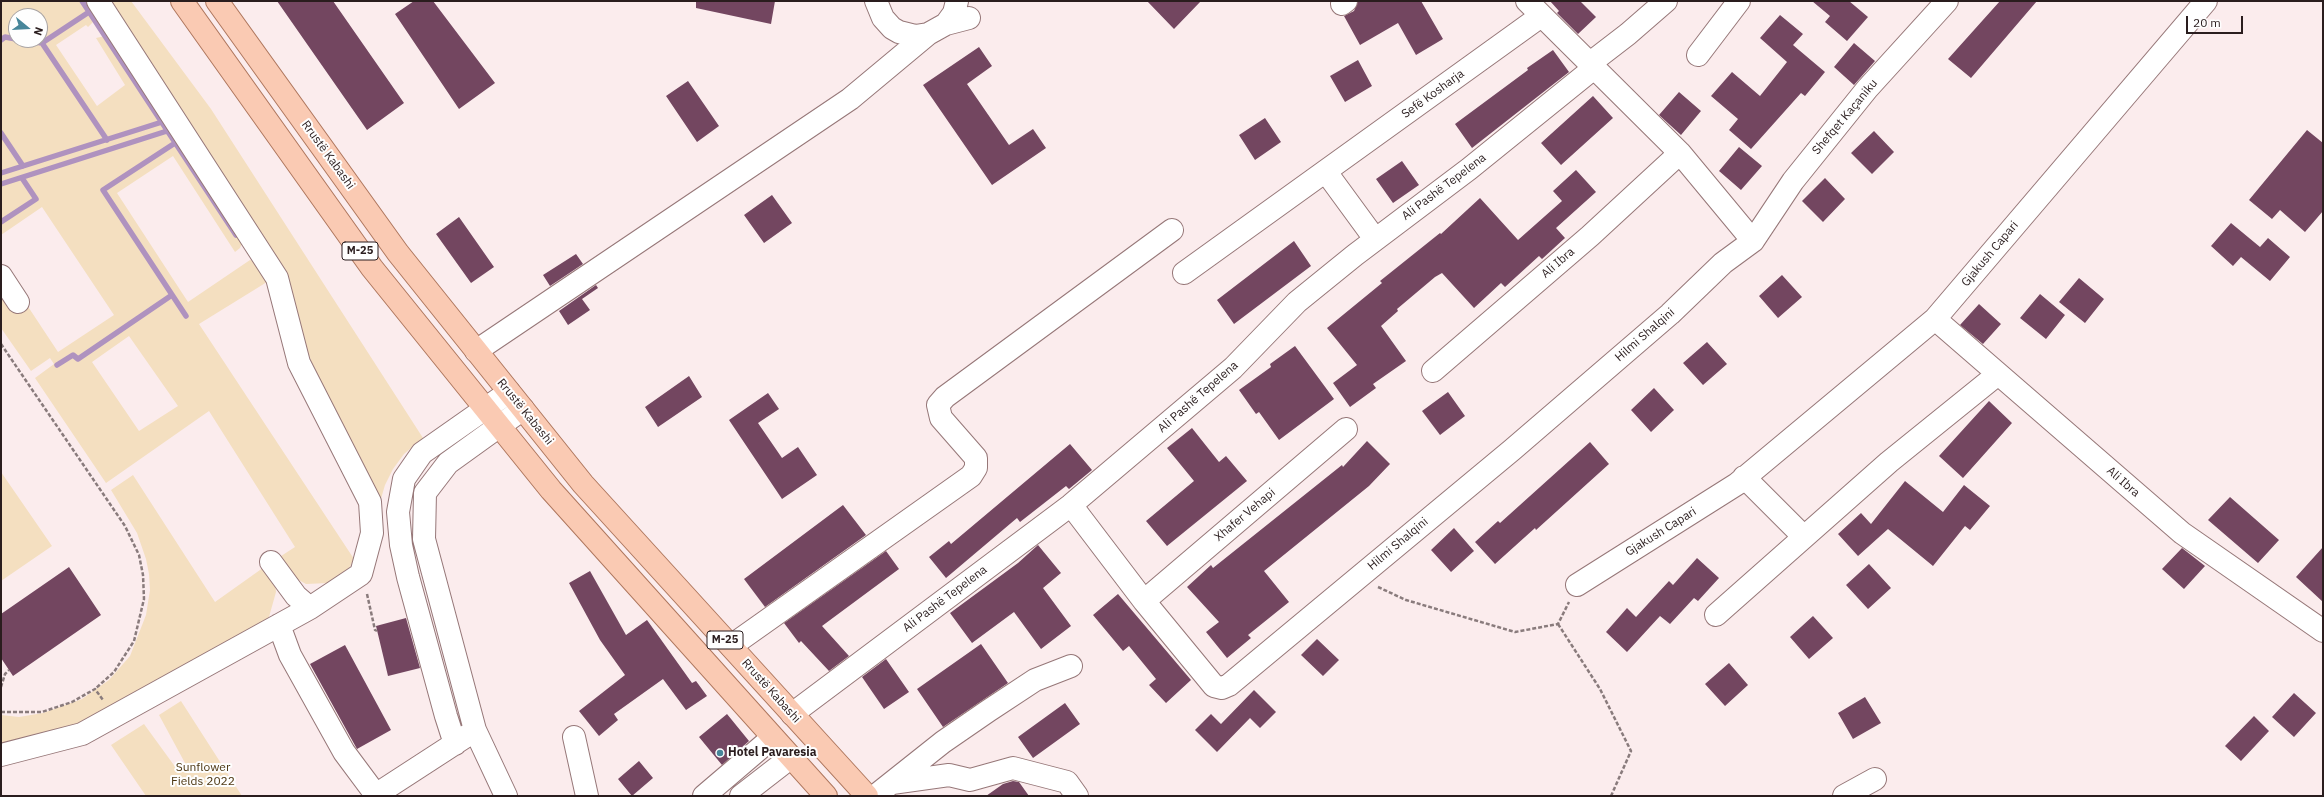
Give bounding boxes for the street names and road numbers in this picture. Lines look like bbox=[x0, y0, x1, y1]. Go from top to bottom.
street label: Sefë Kosharja bbox=[1399, 67, 1467, 121]
street label: Shefqet Kaçaniku bbox=[1809, 76, 1881, 158]
street label: Rrustë Kabashi bbox=[298, 118, 358, 192]
street label: Ali Pashë Tepelena bbox=[1399, 151, 1489, 223]
street label: Gjakush Capari bbox=[1958, 218, 2022, 290]
road number: M-25 bbox=[342, 242, 378, 260]
street label: Ali Ibra bbox=[1538, 245, 1578, 281]
street label: Hilmi Shalqini bbox=[1612, 305, 1678, 365]
street label: Ali Pashë Tepelena bbox=[1155, 358, 1241, 436]
street label: Rrustë Kabashi bbox=[494, 376, 556, 448]
street label: Ali Ibra bbox=[2103, 464, 2143, 500]
street label: Xhafer Vehapi bbox=[1212, 485, 1278, 545]
street label: Gjakush Capari bbox=[1623, 504, 1699, 560]
street label: Hilmi Shalqini bbox=[1365, 515, 1431, 573]
street label: Ali Pashë Tepelena bbox=[900, 563, 990, 635]
road number: M-25 bbox=[707, 631, 743, 649]
street label: Rrustë Kabashi bbox=[739, 656, 803, 726]

